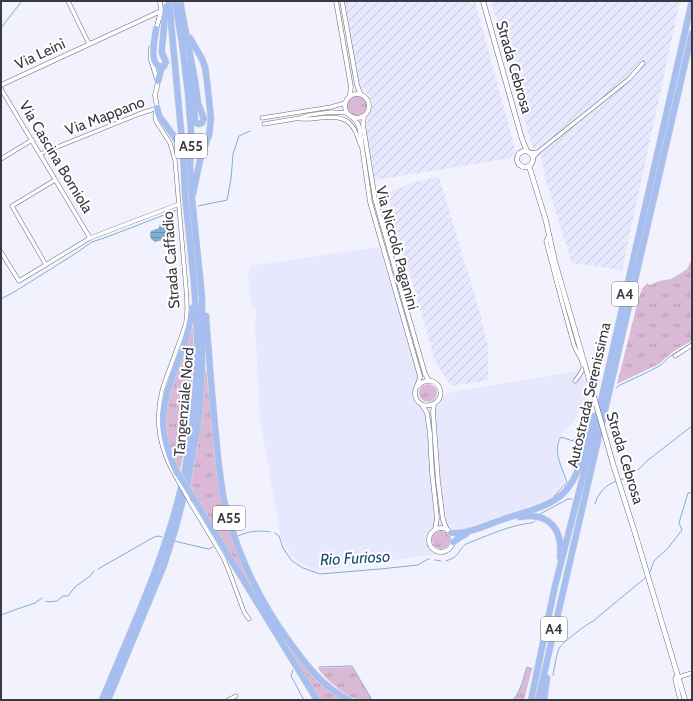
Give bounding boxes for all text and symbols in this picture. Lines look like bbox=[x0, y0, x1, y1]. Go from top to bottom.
street label: Strada Cebrosa bbox=[492, 19, 536, 116]
street label: Via Leinì bbox=[12, 35, 68, 73]
street label: Via Mappano bbox=[63, 93, 147, 139]
street label: Via Cascina Borniola bbox=[15, 98, 97, 217]
road number: A55 bbox=[175, 134, 207, 158]
street label: Via Niccolò Paganini bbox=[372, 184, 422, 312]
street label: Strada Caffadio bbox=[159, 211, 183, 309]
road number: A4 bbox=[612, 282, 638, 306]
street label: Autostrada Serenissima bbox=[564, 320, 615, 469]
street label: Tangenziale Nord bbox=[170, 347, 198, 457]
street label: Strada Cebrosa bbox=[602, 410, 648, 507]
road number: A55 bbox=[213, 506, 245, 530]
water label: Rio Furioso bbox=[319, 547, 391, 569]
road number: A4 bbox=[541, 617, 567, 641]

